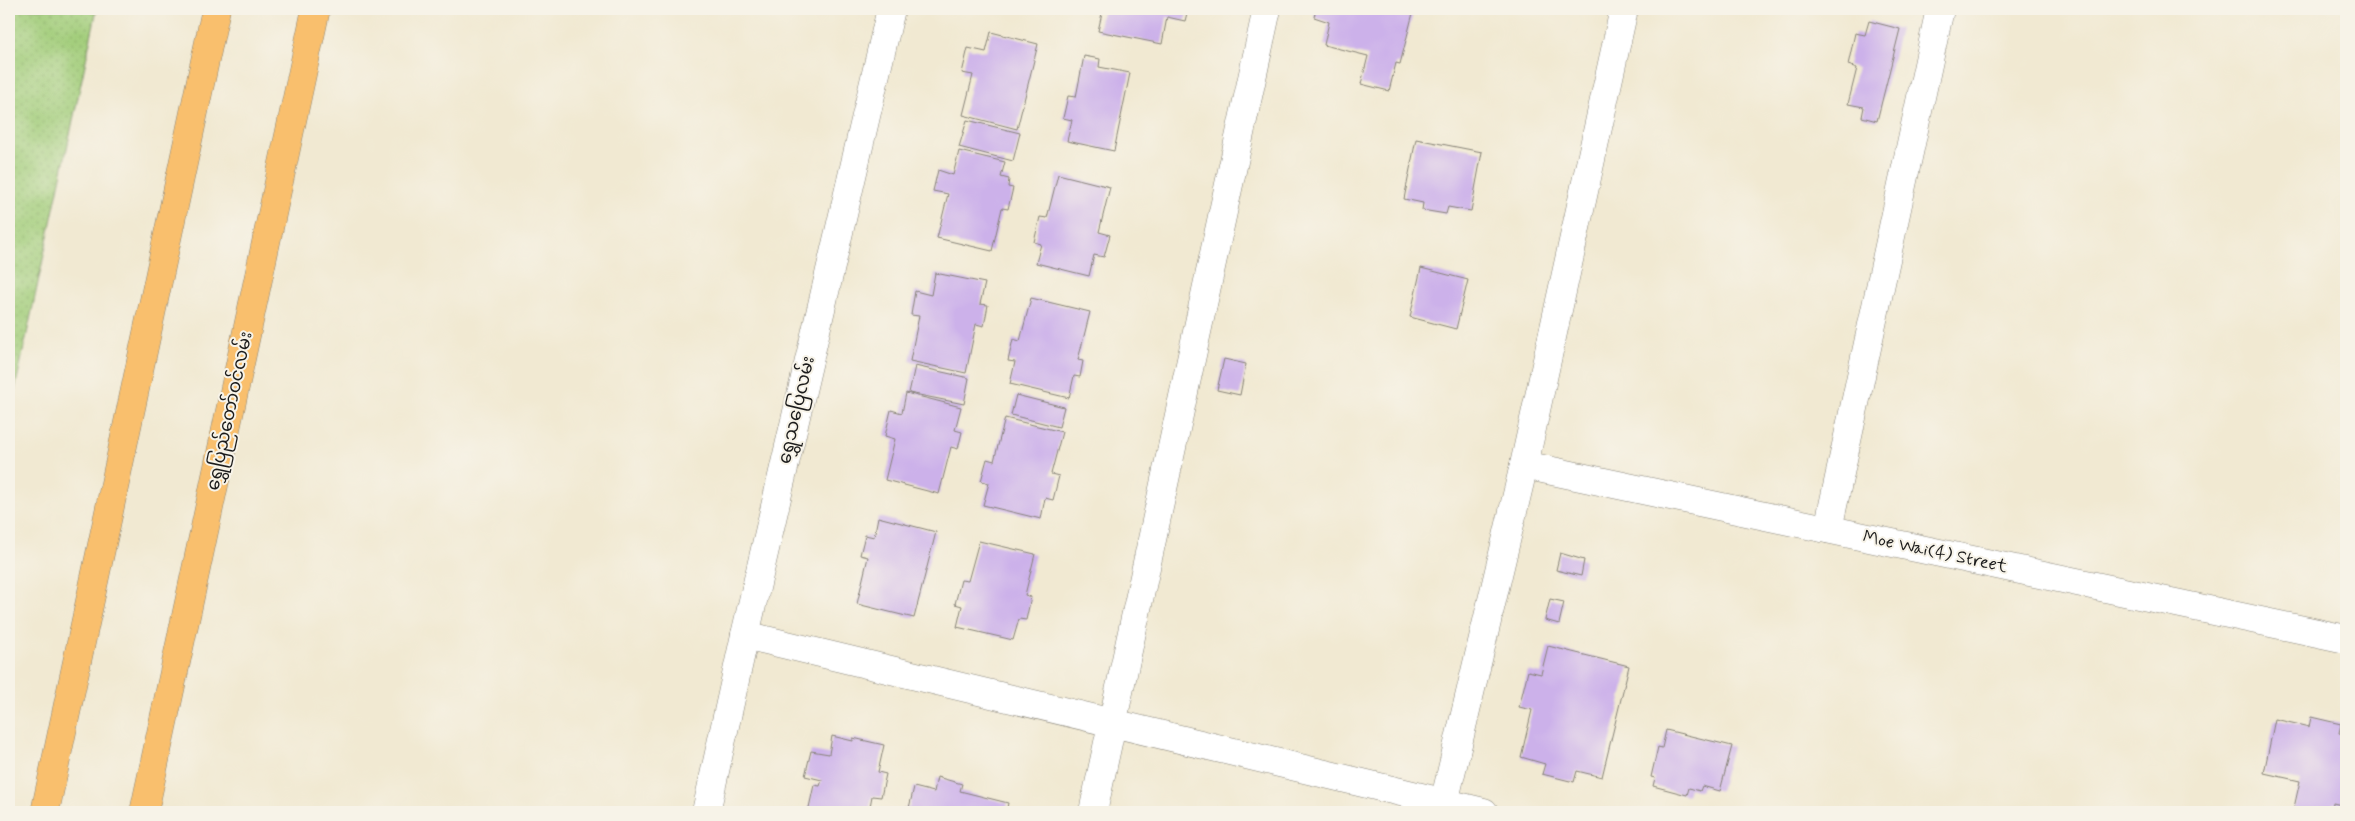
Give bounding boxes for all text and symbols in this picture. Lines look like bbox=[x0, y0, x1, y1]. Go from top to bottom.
street label: ရွှေပြည်တော်ဝင်လမ်း bbox=[199, 329, 261, 493]
street label: ရွှေသပြေလမ်း bbox=[771, 353, 823, 467]
street label: Moe Wai(4) Street bbox=[1861, 525, 2010, 579]

